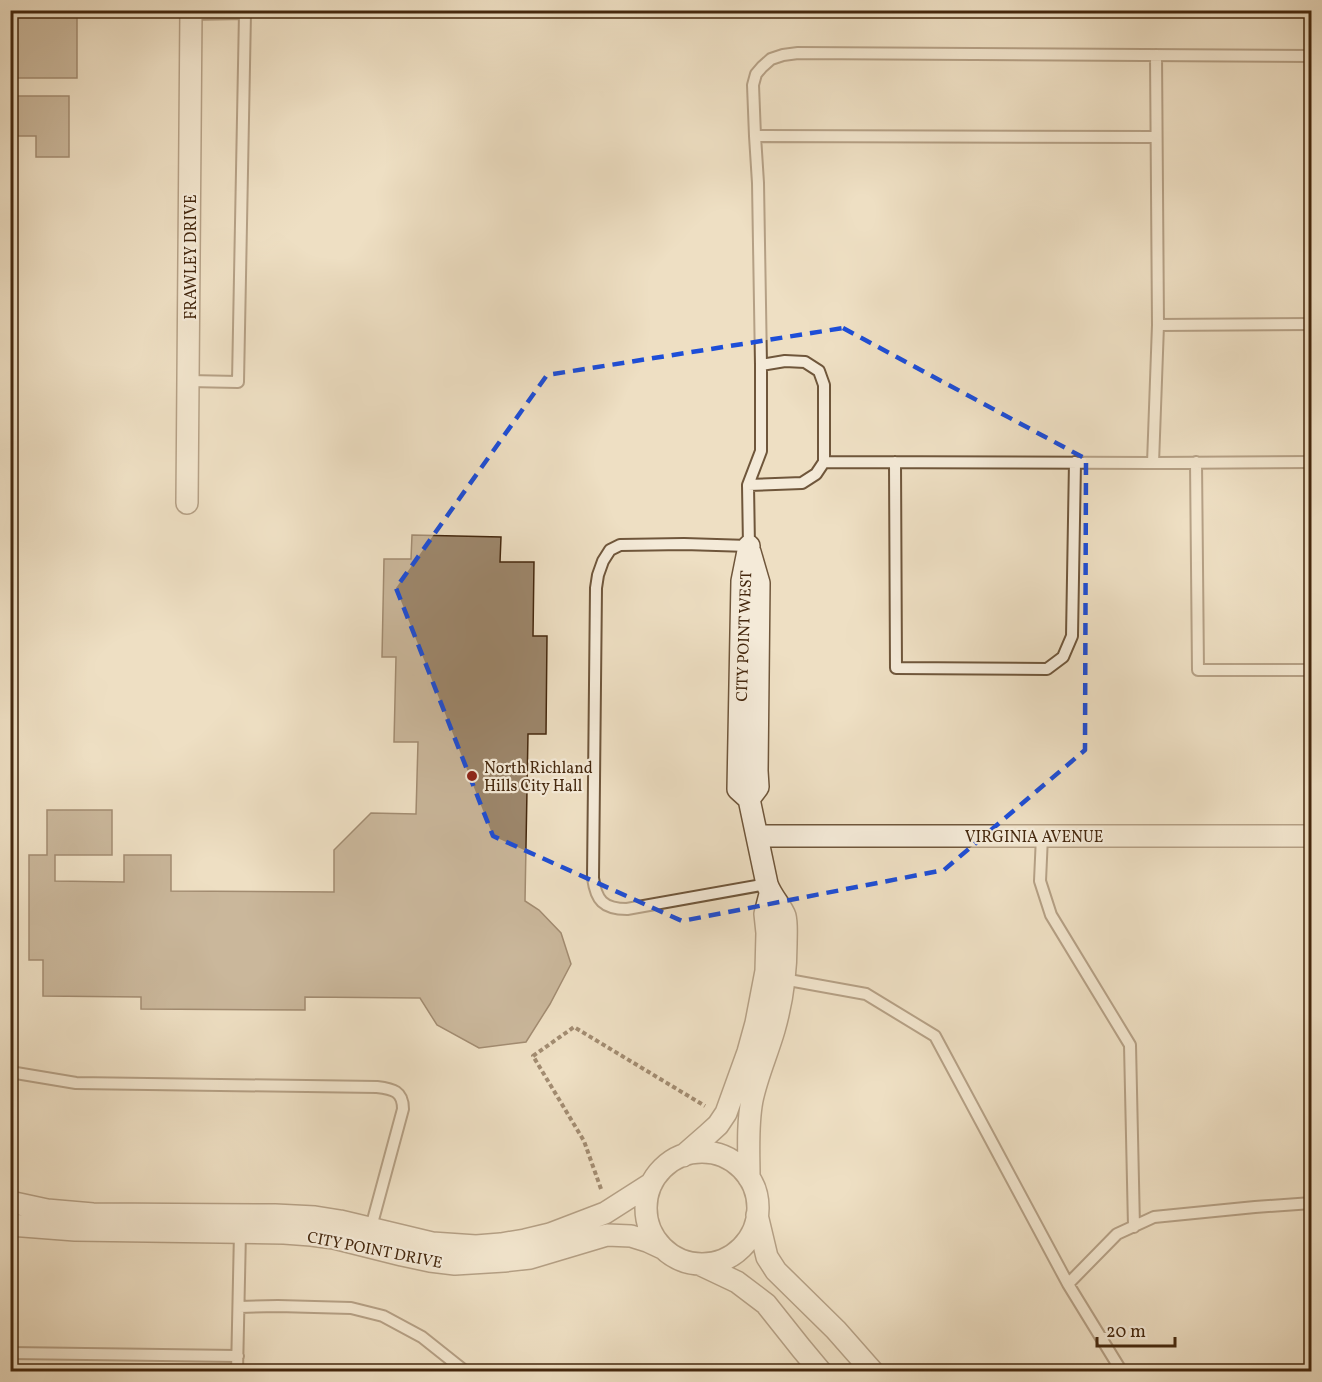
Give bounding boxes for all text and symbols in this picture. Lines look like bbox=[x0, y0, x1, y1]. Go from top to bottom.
street label: FRAWLEY DRIVE bbox=[181, 194, 203, 320]
street label: CITY POINT WEST bbox=[732, 570, 758, 702]
place label: North Richland Hills City Hall bbox=[484, 758, 593, 798]
marker: North Richland Hills City Hall bbox=[465, 769, 479, 783]
street label: VIRGINIA AVENUE bbox=[965, 827, 1103, 849]
street label: CITY POINT DRIVE bbox=[305, 1227, 444, 1275]
scale bar bbox=[1097, 1310, 1175, 1348]
text: 20 m bbox=[1106, 1320, 1146, 1345]

